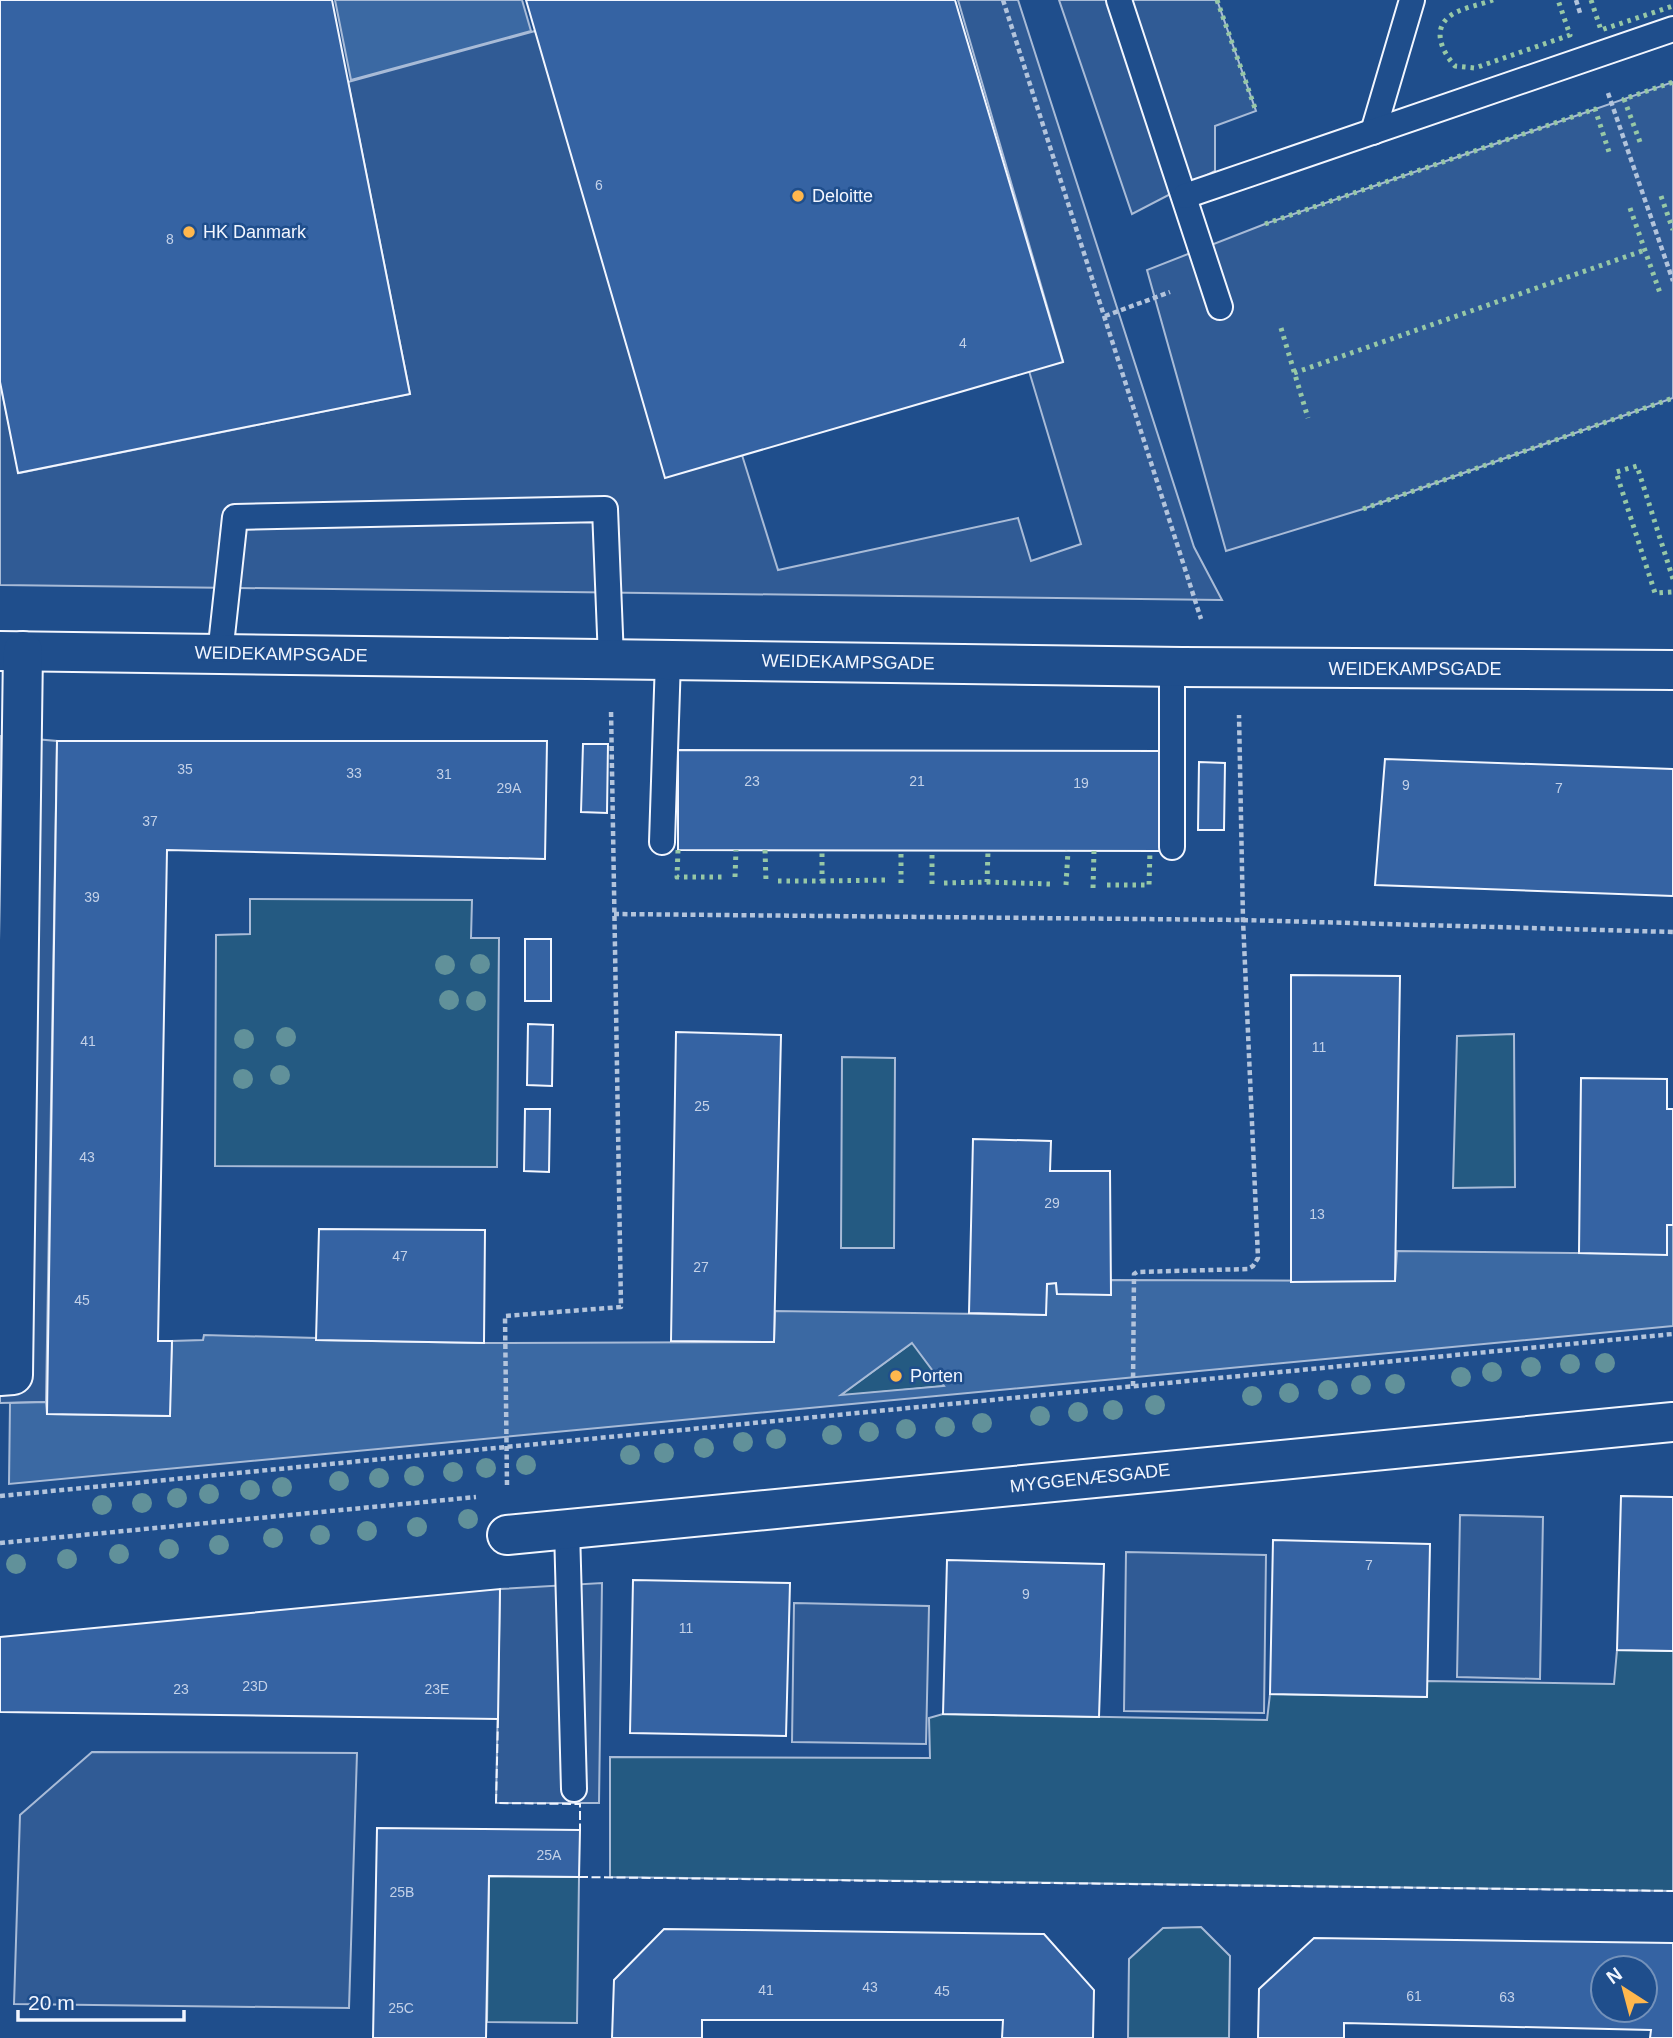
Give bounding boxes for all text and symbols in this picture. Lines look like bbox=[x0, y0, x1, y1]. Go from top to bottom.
house number: 6 bbox=[595, 177, 603, 193]
place label: Deloitte bbox=[812, 186, 873, 206]
marker: Deloitte bbox=[790, 188, 806, 204]
place label: HK Danmark bbox=[203, 222, 307, 242]
marker: HK Danmark bbox=[181, 224, 197, 240]
house number: 8 bbox=[166, 231, 174, 247]
house number: 4 bbox=[959, 335, 967, 351]
street label: WEIDEKAMPSGADE bbox=[194, 642, 368, 666]
street label: WEIDEKAMPSGADE bbox=[761, 650, 935, 674]
street label: WEIDEKAMPSGADE bbox=[1328, 659, 1502, 679]
house number: 35 bbox=[177, 761, 193, 777]
house number: 33 bbox=[346, 765, 362, 781]
house number: 31 bbox=[436, 766, 452, 782]
house number: 23 bbox=[744, 773, 760, 789]
house number: 21 bbox=[909, 773, 925, 789]
house number: 19 bbox=[1073, 775, 1089, 791]
house number: 9 bbox=[1402, 777, 1410, 793]
house number: 29A bbox=[497, 780, 522, 796]
house number: 7 bbox=[1555, 780, 1563, 796]
house number: 37 bbox=[142, 813, 158, 829]
house number: 39 bbox=[84, 889, 100, 905]
house number: 41 bbox=[80, 1033, 96, 1049]
house number: 11 bbox=[1312, 1039, 1326, 1055]
house number: 25 bbox=[694, 1098, 710, 1114]
house number: 43 bbox=[79, 1149, 95, 1165]
house number: 29 bbox=[1044, 1195, 1060, 1211]
house number: 13 bbox=[1309, 1206, 1325, 1222]
house number: 47 bbox=[392, 1248, 408, 1264]
house number: 27 bbox=[693, 1259, 709, 1275]
house number: 45 bbox=[74, 1292, 90, 1308]
place label: Porten bbox=[910, 1366, 963, 1386]
marker: Porten bbox=[888, 1368, 904, 1384]
street label: MYGGENÆSGADE bbox=[1009, 1460, 1171, 1496]
house number: 7 bbox=[1365, 1557, 1373, 1573]
house number: 9 bbox=[1022, 1586, 1030, 1602]
house number: 11 bbox=[679, 1620, 693, 1636]
house number: 23D bbox=[242, 1678, 268, 1694]
house number: 23 bbox=[173, 1681, 189, 1697]
house number: 23E bbox=[425, 1681, 449, 1697]
house number: 25A bbox=[537, 1847, 562, 1863]
house number: 25B bbox=[390, 1884, 414, 1900]
north arrow bbox=[1589, 1954, 1659, 2024]
text: N bbox=[1603, 1963, 1626, 1988]
scale bar bbox=[18, 1979, 184, 2023]
house number: 43 bbox=[862, 1979, 878, 1995]
house number: 41 bbox=[758, 1982, 774, 1998]
house number: 45 bbox=[934, 1983, 950, 1999]
house number: 61 bbox=[1406, 1988, 1422, 2004]
house number: 63 bbox=[1499, 1989, 1515, 2005]
text: 20 m bbox=[28, 1991, 75, 2014]
house number: 25C bbox=[388, 2000, 414, 2016]

